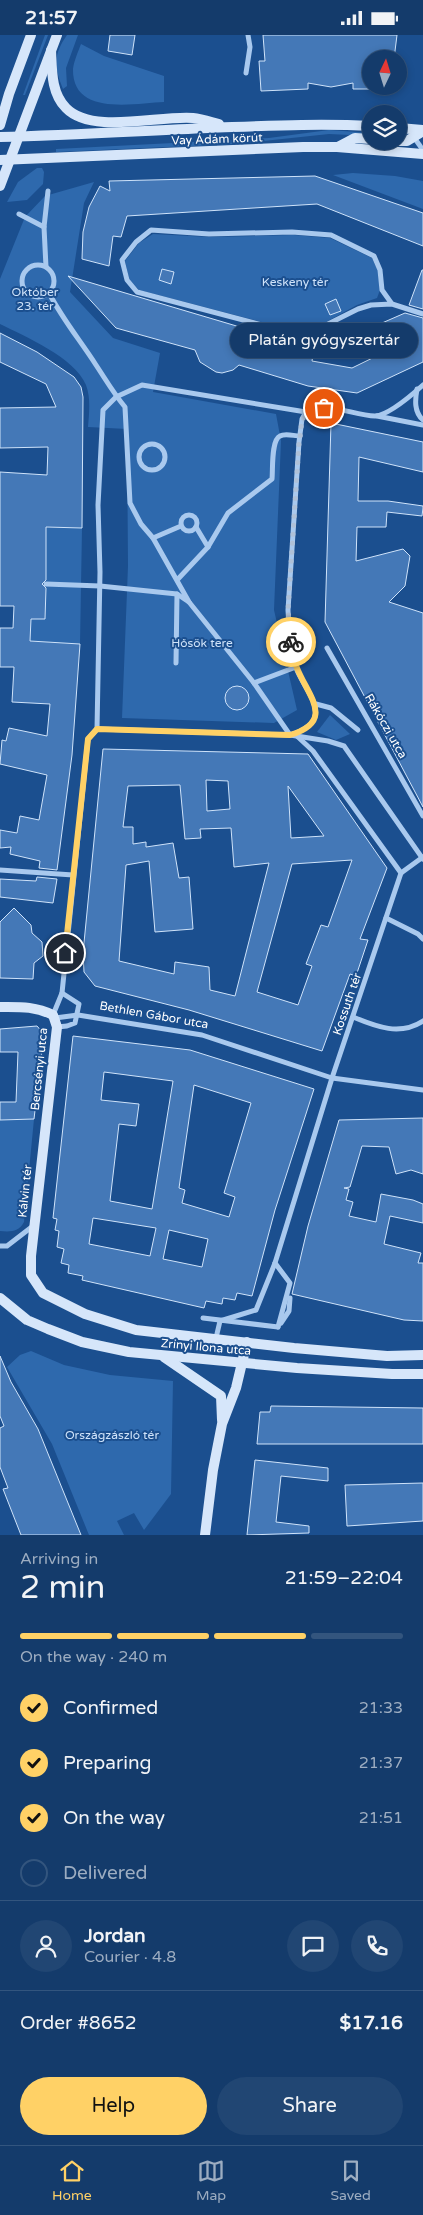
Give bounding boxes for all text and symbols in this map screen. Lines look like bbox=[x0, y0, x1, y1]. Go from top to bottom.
text: 21:57 bbox=[25, 7, 78, 29]
north arrow bbox=[362, 50, 408, 95]
map controls bbox=[362, 50, 407, 150]
button: layers bbox=[362, 105, 407, 150]
street label: Vay Ádám körút bbox=[171, 130, 263, 148]
park label: Keskeny tér bbox=[262, 275, 329, 289]
park label: Október 23. tér bbox=[12, 285, 59, 313]
callout: Platán gyógyszertár bbox=[230, 323, 418, 358]
text: Platán gyógyszertár bbox=[248, 330, 400, 350]
pin bbox=[303, 387, 345, 429]
icon: bag bbox=[310, 394, 338, 422]
courier bbox=[266, 617, 316, 667]
icon: bike bbox=[277, 628, 305, 656]
park label: Hősök tere bbox=[171, 636, 233, 650]
street label: Rákóczi utca bbox=[362, 691, 410, 761]
pin bbox=[44, 932, 86, 974]
icon: home bbox=[51, 939, 79, 967]
street label: Kossuth tér bbox=[330, 971, 364, 1037]
street label: Bethlen Gábor utca bbox=[98, 999, 210, 1031]
street label: Bercsényi utca bbox=[28, 1027, 50, 1111]
street label: Kálvin tér bbox=[15, 1163, 35, 1218]
street label: Zrínyi Ilona utca bbox=[160, 1336, 252, 1358]
park label: Országzászló tér bbox=[65, 1428, 159, 1442]
text: Arriving in bbox=[20, 1549, 98, 1569]
text: 21:59–22:04 bbox=[285, 1567, 403, 1589]
text: 2 min bbox=[20, 1569, 105, 1607]
text: On the way · 240 m bbox=[20, 1647, 167, 1667]
icon: check bbox=[20, 1694, 48, 1722]
text: Confirmed bbox=[63, 1697, 158, 1719]
text: 21:33 bbox=[359, 1698, 403, 1718]
icon: check bbox=[20, 1749, 48, 1777]
text: Preparing bbox=[63, 1752, 152, 1774]
text: 21:37 bbox=[359, 1753, 403, 1773]
icon: check bbox=[20, 1804, 48, 1832]
text: On the way bbox=[63, 1807, 165, 1829]
text: 21:51 bbox=[359, 1808, 403, 1828]
text: Delivered bbox=[63, 1862, 148, 1884]
button: person bbox=[20, 1920, 72, 1972]
button: chat bbox=[287, 1920, 339, 1972]
button: phone bbox=[351, 1920, 403, 1972]
text: Jordan bbox=[84, 1925, 146, 1947]
text: Courier · 4.8 bbox=[84, 1947, 176, 1967]
text: Order #8652 bbox=[20, 2012, 137, 2034]
text: $17.16 bbox=[340, 2012, 403, 2034]
button: Help bbox=[20, 2077, 207, 2135]
button: Share bbox=[217, 2077, 403, 2135]
tab: Home bbox=[52, 2157, 92, 2204]
tab: Map bbox=[196, 2157, 226, 2204]
tab: Saved bbox=[330, 2157, 371, 2204]

